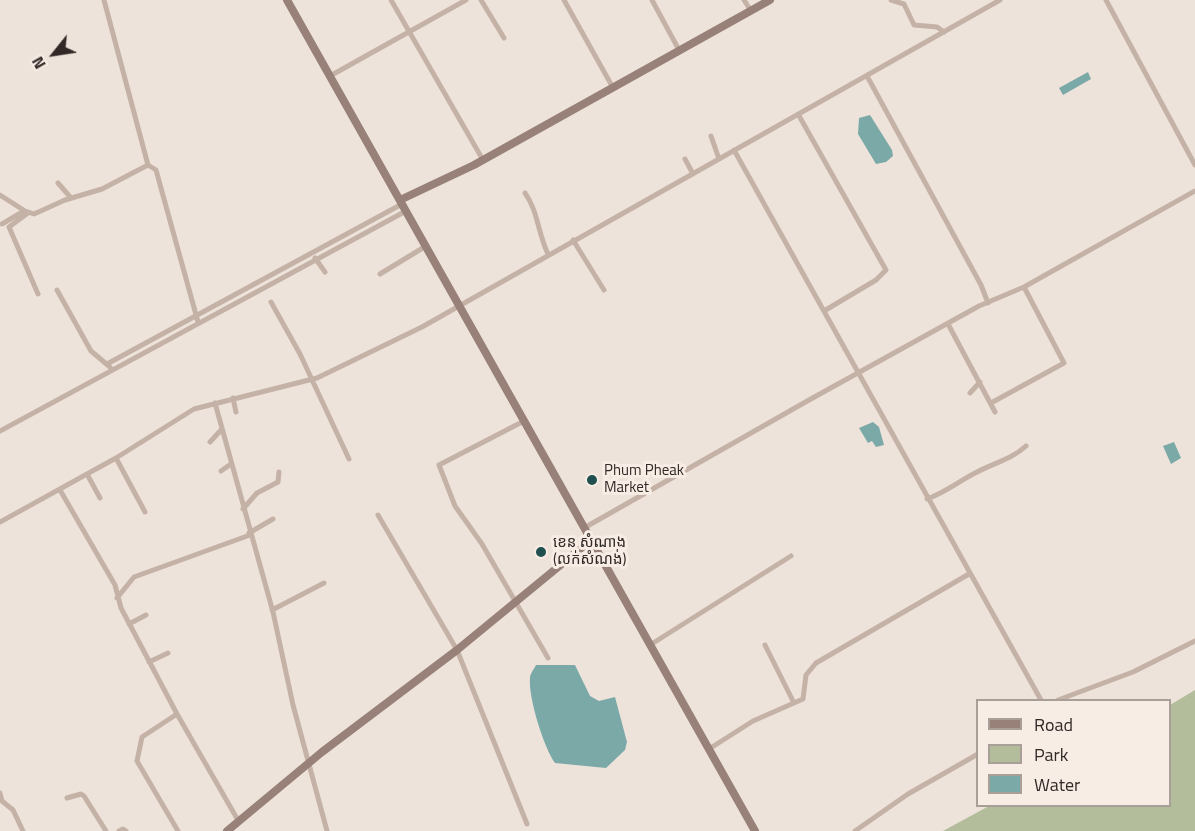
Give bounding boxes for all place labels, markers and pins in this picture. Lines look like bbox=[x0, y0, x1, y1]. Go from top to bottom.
place label: Phum Pheak Market bbox=[604, 462, 684, 497]
marker: Phum Pheak Market bbox=[585, 473, 599, 487]
place label: ខេន សំណាង (លក់សំណង់) bbox=[553, 534, 626, 569]
marker: ខេន សំណាង (លក់សំណង់) bbox=[534, 545, 548, 559]

